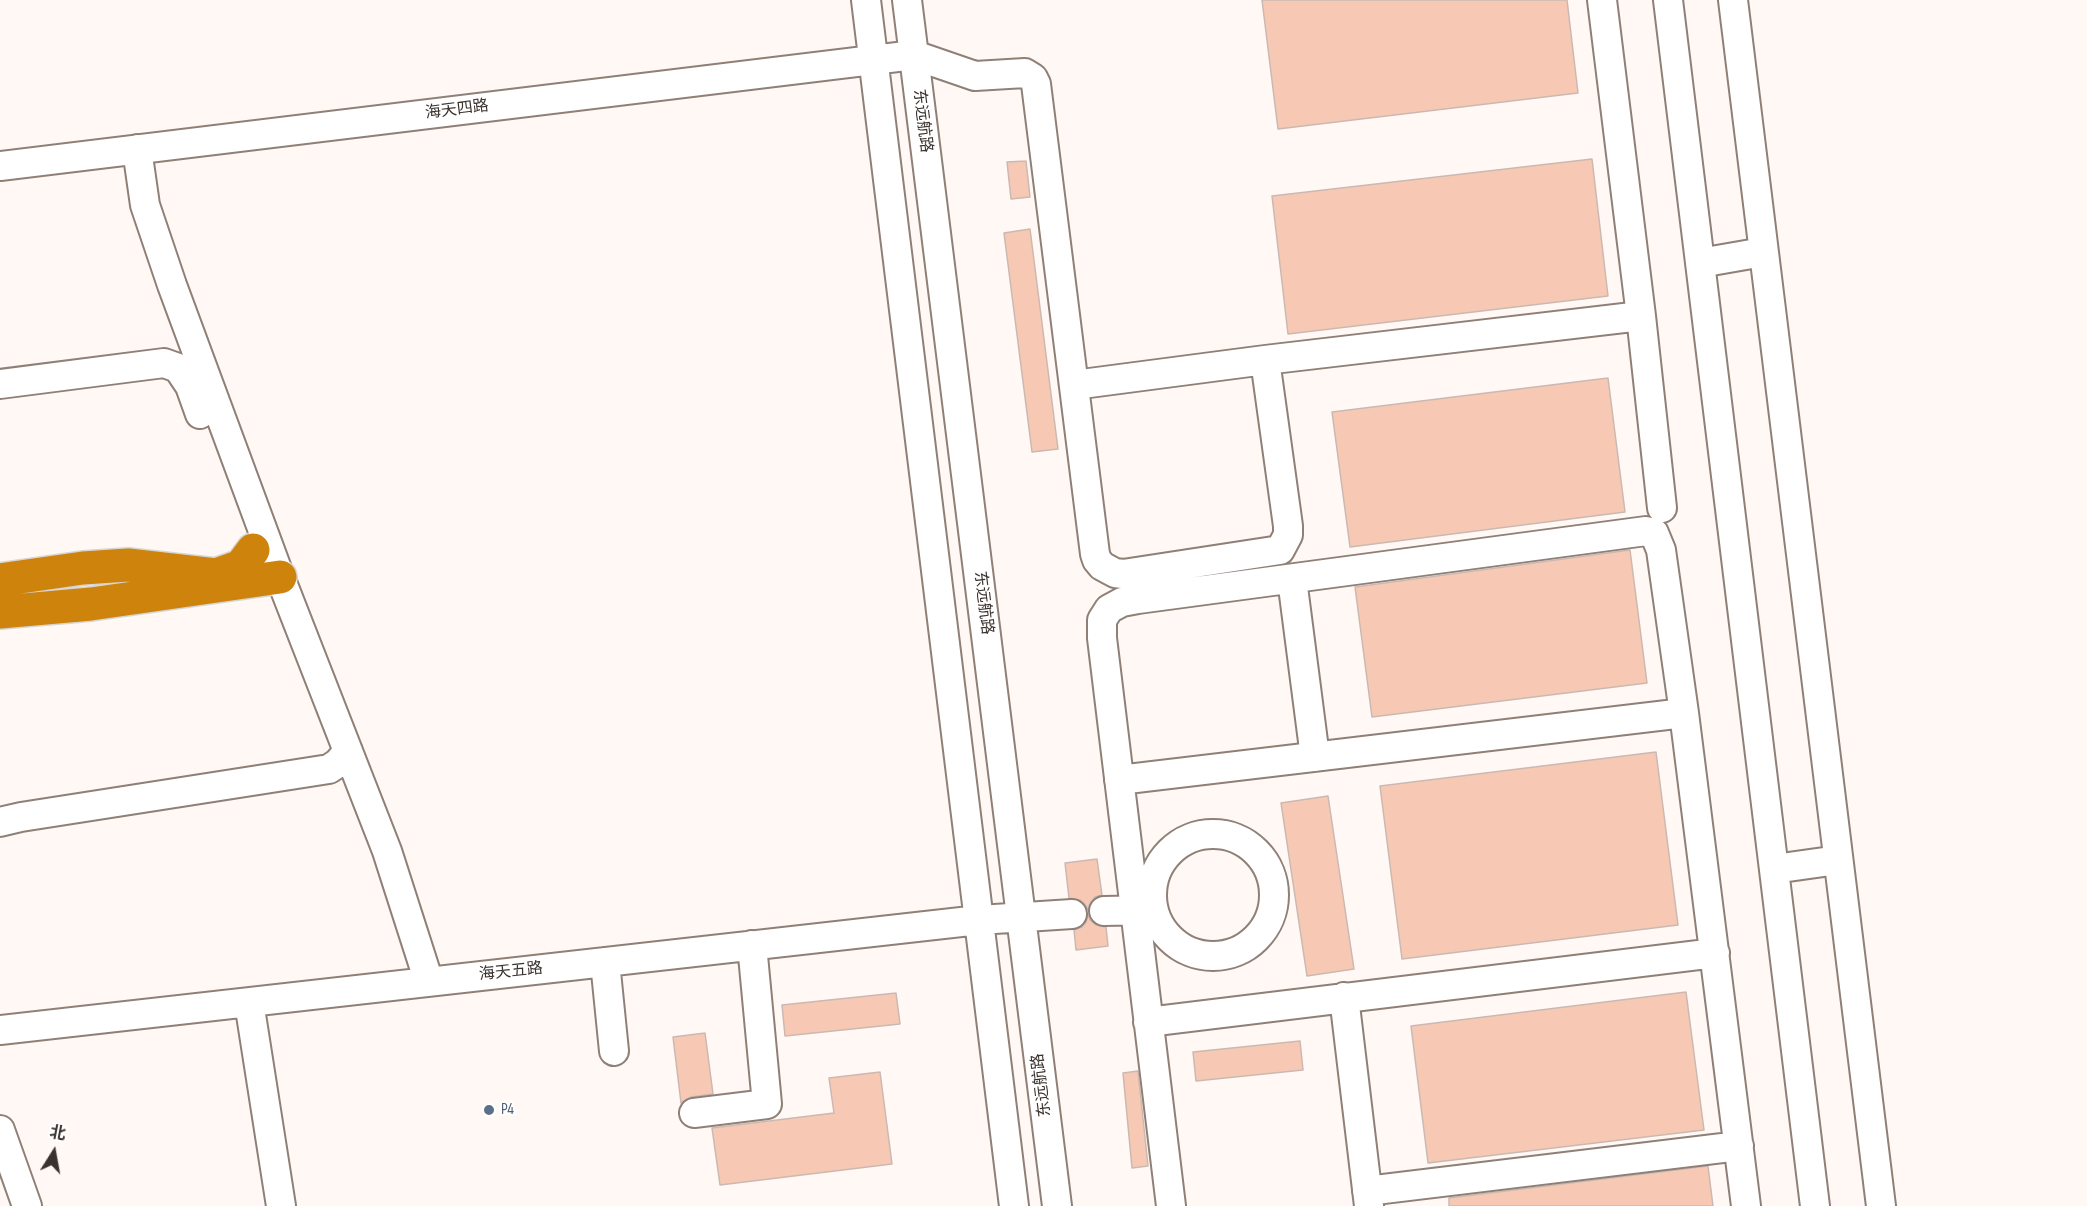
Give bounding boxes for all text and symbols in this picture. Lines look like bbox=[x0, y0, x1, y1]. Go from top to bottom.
street label: 东远航路 bbox=[909, 88, 935, 154]
street label: 海天四路 bbox=[424, 97, 490, 123]
street label: 东远航路 bbox=[970, 570, 996, 636]
street label: 海天五路 bbox=[478, 959, 544, 985]
street label: 东远航路 bbox=[1029, 1052, 1055, 1118]
place label: P4 bbox=[501, 1100, 514, 1120]
marker: P4 bbox=[482, 1103, 496, 1117]
north arrow bbox=[24, 1122, 84, 1182]
text: 北 bbox=[48, 1123, 67, 1145]

